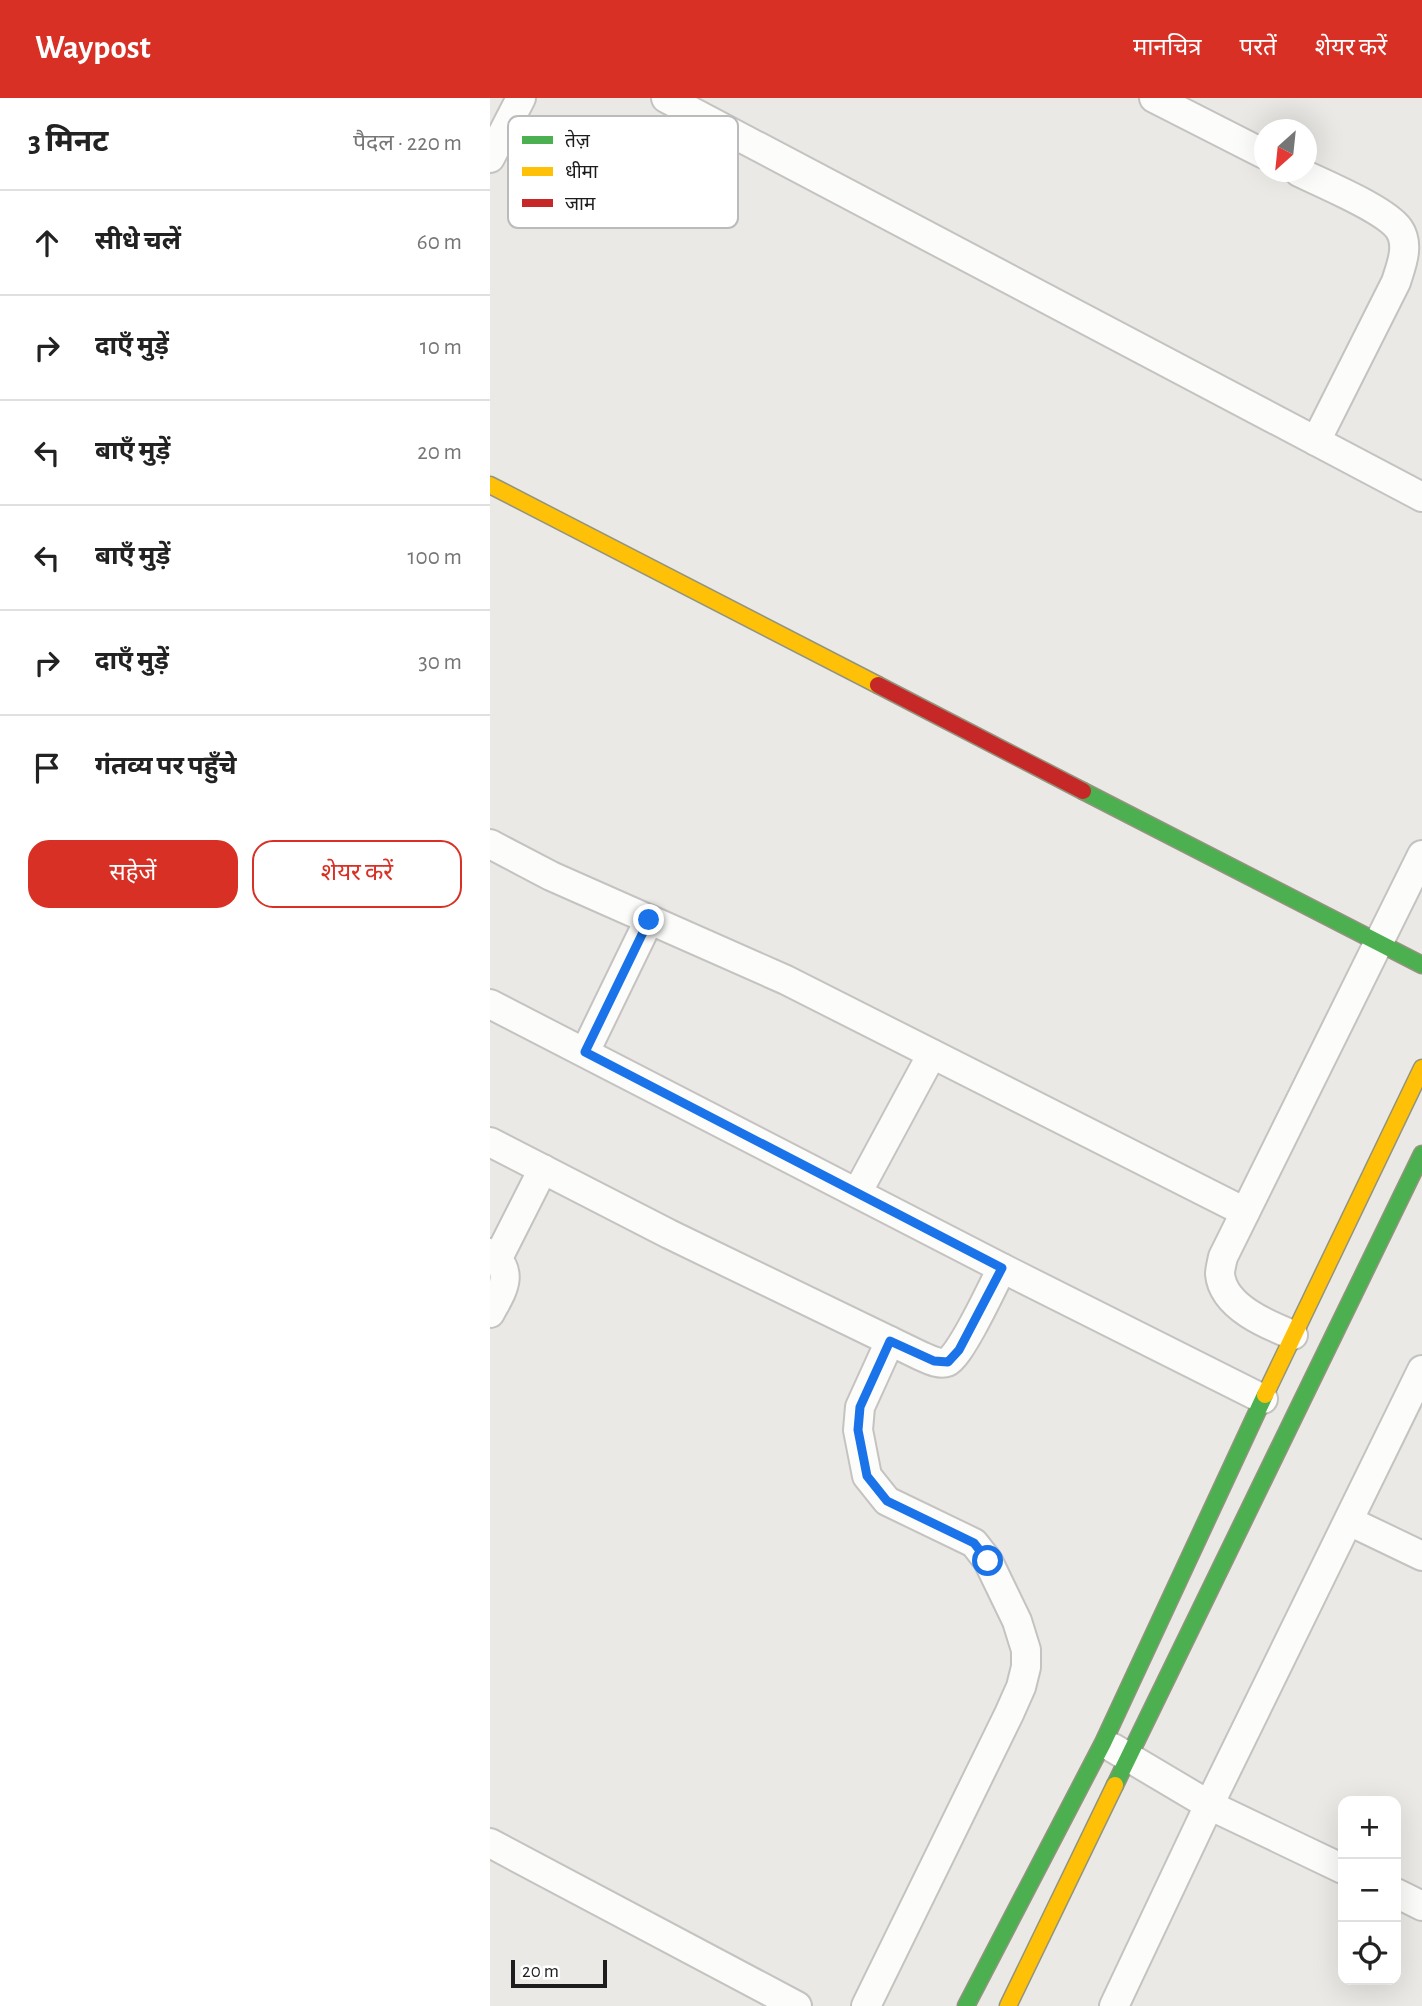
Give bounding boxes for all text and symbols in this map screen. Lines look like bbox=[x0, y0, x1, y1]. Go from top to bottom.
text: Waypost bbox=[35, 32, 151, 65]
text: मानचित्र bbox=[1133, 36, 1202, 60]
text: परतें bbox=[1240, 36, 1277, 60]
text: शेयर करें bbox=[1315, 36, 1387, 60]
legend bbox=[508, 116, 738, 228]
north arrow bbox=[1254, 119, 1317, 182]
text: 3 मिनट bbox=[28, 127, 108, 157]
text: तेज़ bbox=[565, 129, 591, 151]
text: पैदल · 220 m bbox=[353, 132, 462, 155]
text: धीमा bbox=[565, 161, 599, 182]
text: जाम bbox=[565, 195, 596, 214]
icon: ahead bbox=[28, 224, 66, 262]
text: सीधे चलें bbox=[95, 228, 181, 254]
text: 60 m bbox=[417, 231, 462, 254]
icon: right bbox=[28, 329, 66, 367]
text: दाएँ मुड़ें bbox=[95, 333, 169, 359]
text: 10 m bbox=[420, 336, 462, 359]
icon: left bbox=[28, 434, 66, 472]
text: बाएँ मुड़ें bbox=[95, 438, 170, 464]
text: 20 m bbox=[417, 441, 462, 464]
icon: left bbox=[28, 539, 66, 577]
text: बाएँ मुड़ें bbox=[95, 543, 170, 569]
text: 100 m bbox=[408, 546, 462, 569]
icon: right bbox=[28, 644, 66, 682]
text: दाएँ मुड़ें bbox=[95, 648, 169, 674]
text: 30 m bbox=[418, 651, 462, 674]
icon: arrive bbox=[28, 749, 66, 787]
text: गंतव्य पर पहुँचे bbox=[95, 753, 237, 779]
button: सहेजें bbox=[28, 840, 238, 908]
button: शेयर करें bbox=[252, 840, 462, 908]
route end bbox=[633, 904, 664, 935]
route start bbox=[972, 1545, 1003, 1576]
map controls bbox=[1338, 1796, 1401, 1985]
button: + bbox=[1338, 1796, 1401, 1859]
button: − bbox=[1338, 1859, 1401, 1922]
button: locate bbox=[1338, 1922, 1401, 1985]
scale bar bbox=[511, 1957, 607, 1989]
text: 20 m bbox=[522, 1962, 559, 1981]

